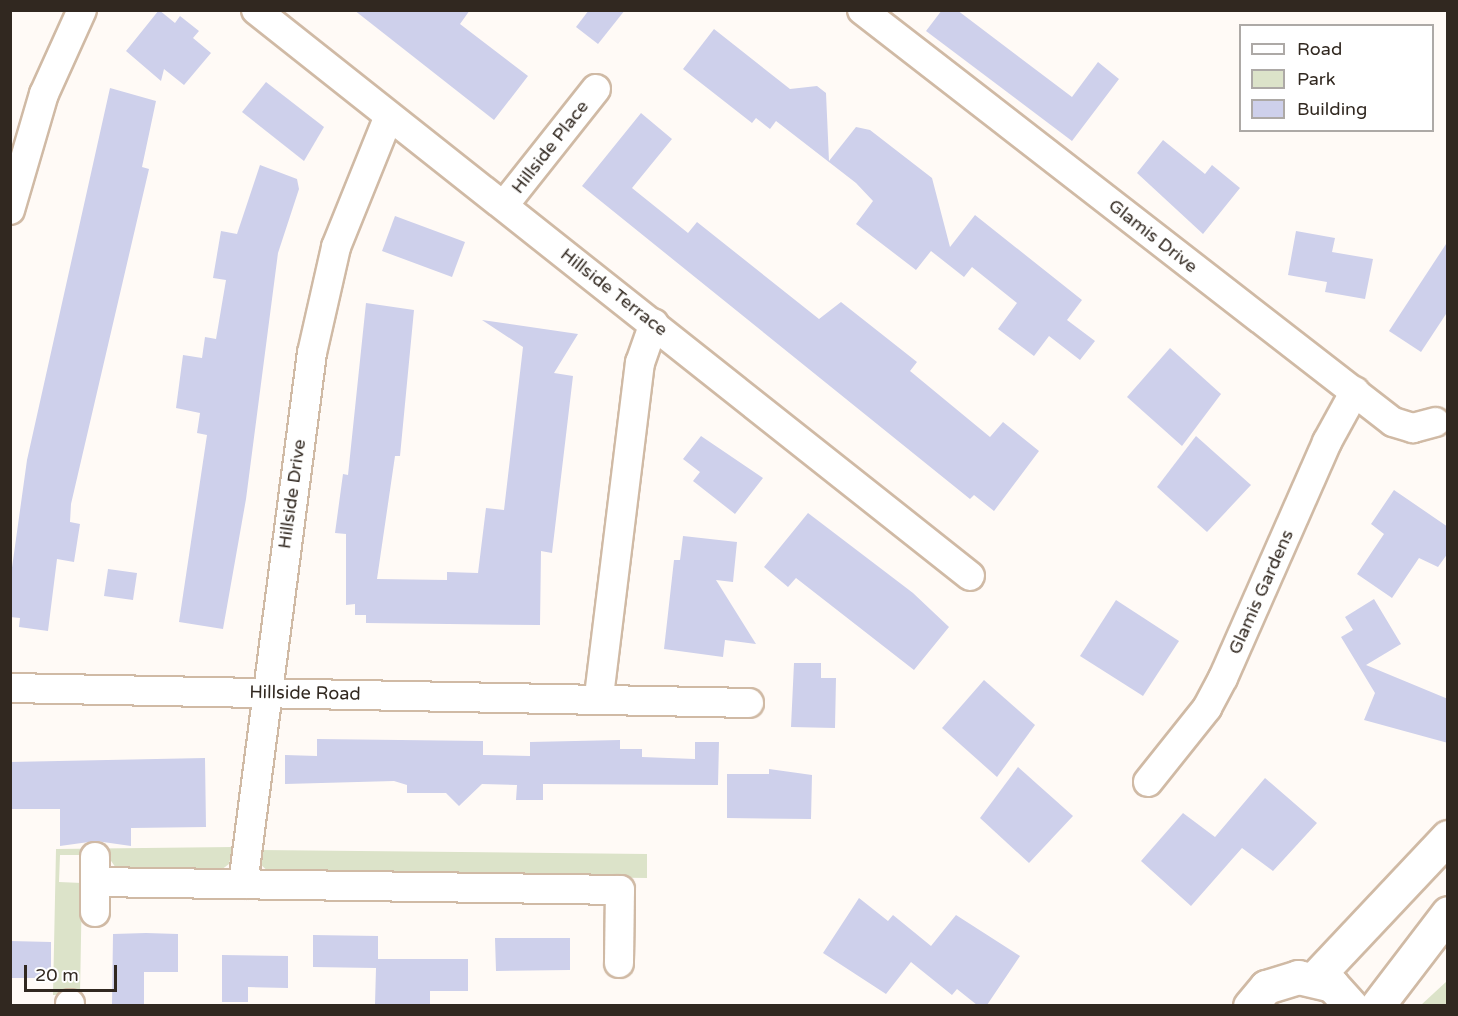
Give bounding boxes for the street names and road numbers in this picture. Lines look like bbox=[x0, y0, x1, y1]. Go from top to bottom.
street label: Hillside Place bbox=[507, 96, 593, 198]
street label: Glamis Drive bbox=[1104, 195, 1202, 277]
street label: Hillside Terrace bbox=[556, 244, 672, 340]
street label: Hillside Drive bbox=[274, 438, 310, 550]
street label: Glamis Gardens bbox=[1224, 526, 1298, 658]
street label: Hillside Road bbox=[249, 681, 361, 705]

